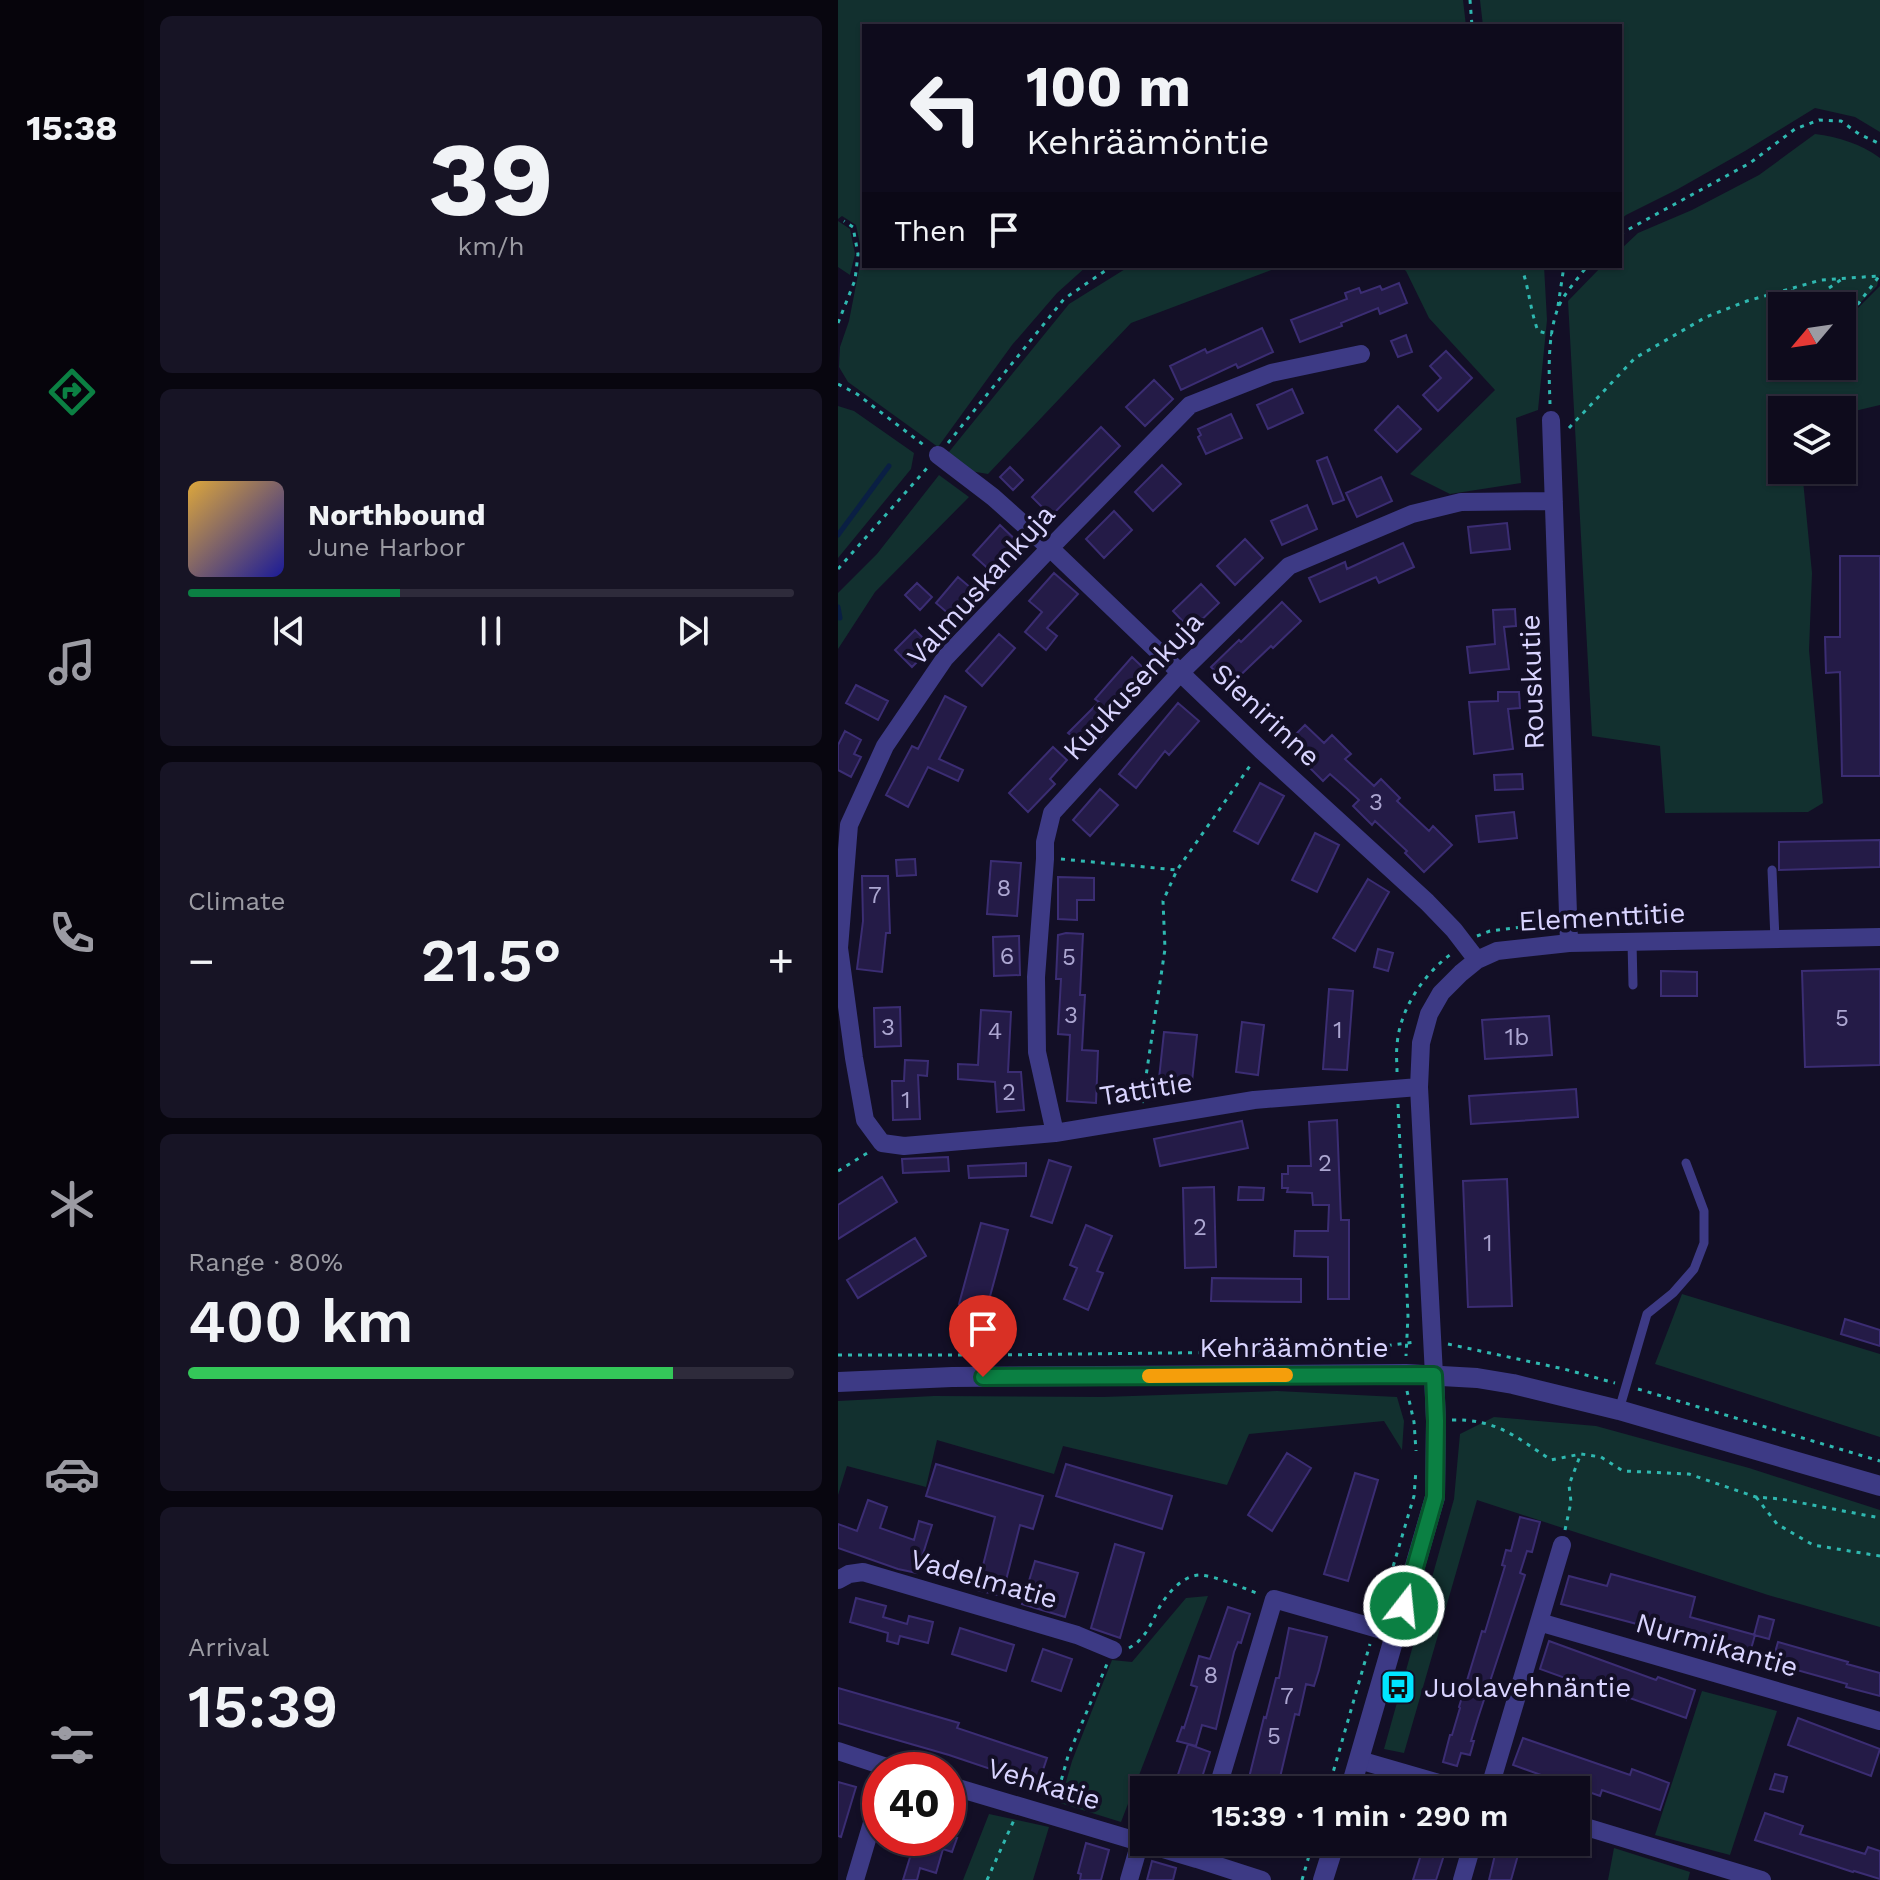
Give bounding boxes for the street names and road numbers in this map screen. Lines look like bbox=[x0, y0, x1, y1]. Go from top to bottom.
street label: Valmuskankuja bbox=[900, 498, 1062, 672]
street label: Kuukusenkuja bbox=[1056, 605, 1210, 767]
street label: Rouskutie bbox=[1513, 614, 1551, 750]
street label: Sienirinne bbox=[1205, 657, 1327, 773]
street label: Elementtitie bbox=[1518, 896, 1686, 938]
street label: Tattitie bbox=[1097, 1065, 1195, 1113]
street label: Kehräämöntie bbox=[1199, 1331, 1389, 1364]
street label: Vadelmatie bbox=[906, 1542, 1062, 1616]
street label: Nurmikantie bbox=[1632, 1606, 1802, 1684]
street label: Vehkatie bbox=[983, 1751, 1105, 1817]

